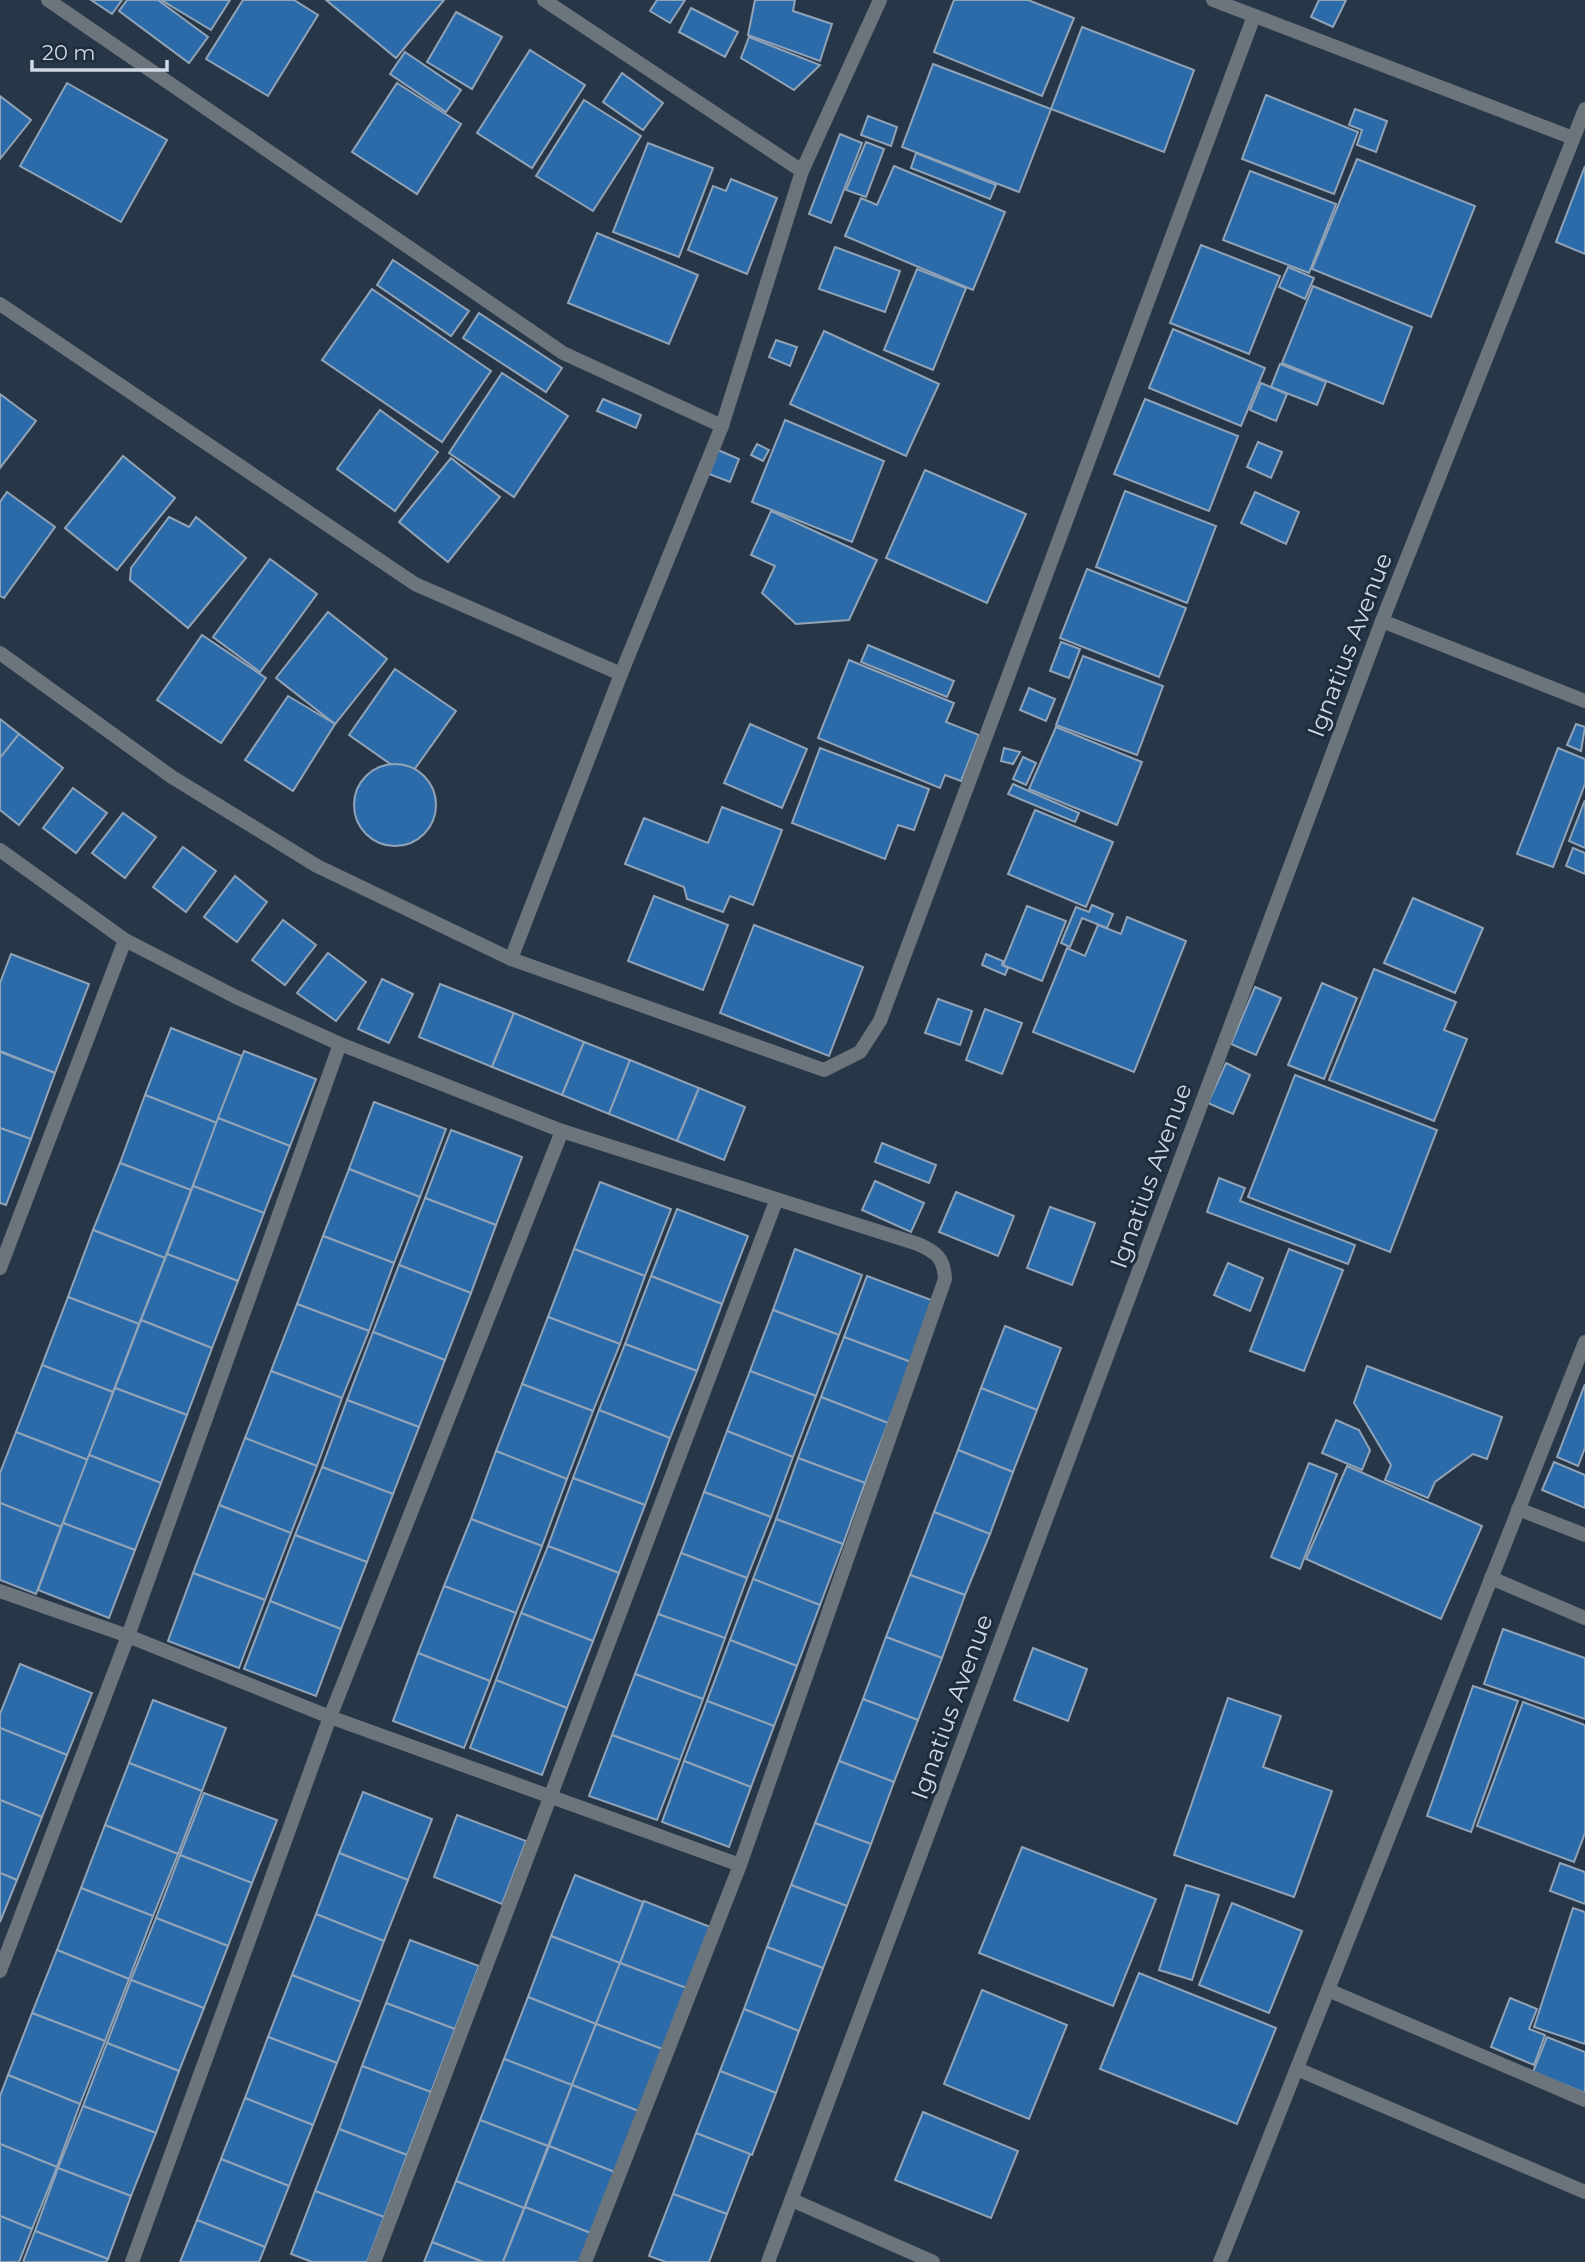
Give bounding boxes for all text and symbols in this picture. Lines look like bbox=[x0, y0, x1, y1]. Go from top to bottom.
scale bar bbox=[32, 28, 166, 72]
text: 20 m bbox=[42, 40, 96, 65]
street label: Ignatius Avenue bbox=[1301, 549, 1398, 741]
street label: Ignatius Avenue bbox=[1104, 1079, 1197, 1272]
street label: Ignatius Avenue bbox=[905, 1610, 998, 1803]

